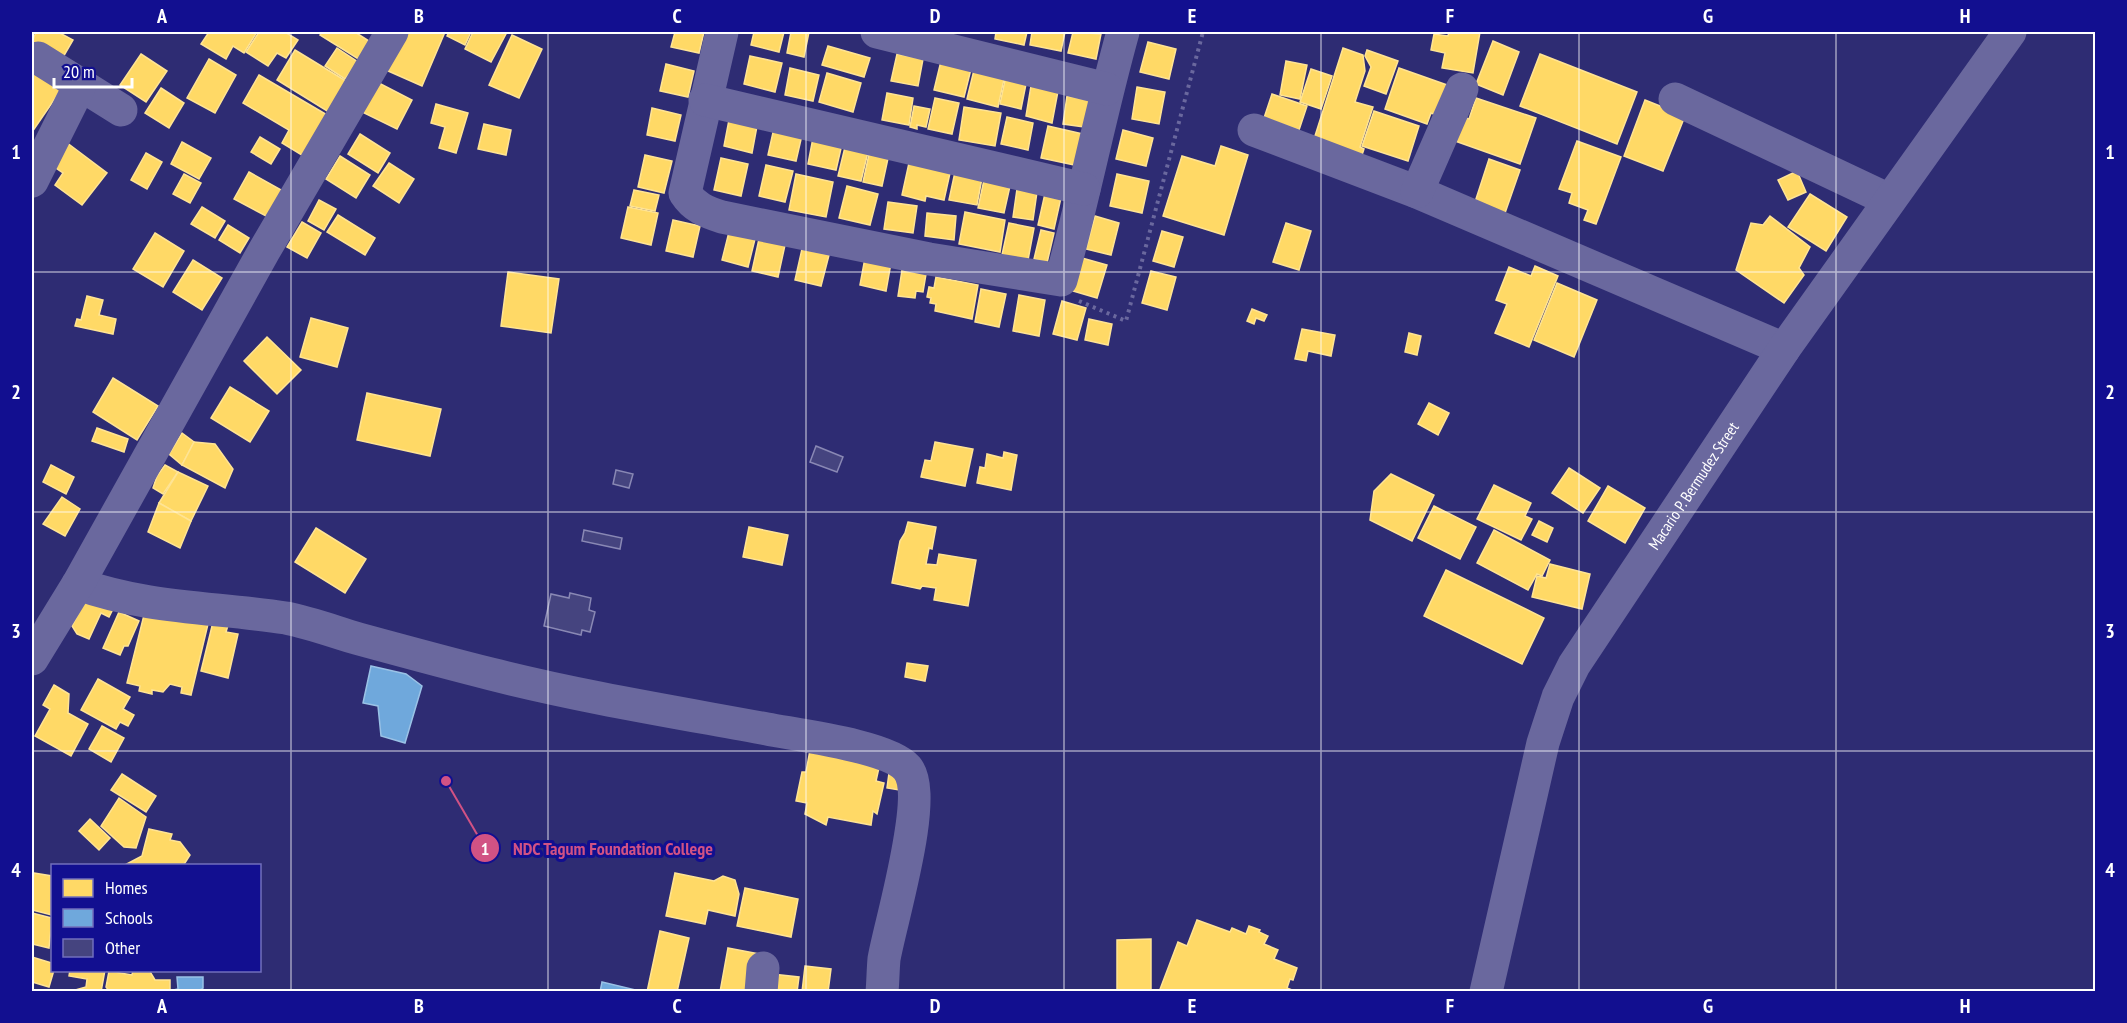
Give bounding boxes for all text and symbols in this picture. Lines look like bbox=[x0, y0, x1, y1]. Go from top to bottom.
text: A bbox=[156, 3, 168, 29]
text: B bbox=[414, 3, 424, 29]
text: C bbox=[672, 3, 682, 29]
text: D bbox=[930, 3, 941, 29]
text: E bbox=[1188, 3, 1196, 29]
text: F bbox=[1446, 3, 1454, 29]
text: G bbox=[1703, 3, 1713, 29]
text: H bbox=[1960, 3, 1970, 29]
scale bar bbox=[54, 51, 132, 89]
text: 20 m bbox=[63, 60, 95, 83]
text: 1 bbox=[11, 139, 21, 165]
text: 1 bbox=[2105, 139, 2115, 165]
text: 2 bbox=[11, 379, 21, 405]
text: 2 bbox=[2105, 379, 2115, 405]
street label: Macario P. Bermudez Street bbox=[1644, 418, 1743, 553]
text: 3 bbox=[11, 618, 21, 644]
text: 3 bbox=[2105, 618, 2115, 644]
callout: NDC Tagum Foundation College bbox=[470, 830, 725, 866]
text: 1 bbox=[481, 837, 489, 860]
text: NDC Tagum Foundation College bbox=[513, 837, 713, 860]
text: 4 bbox=[11, 857, 21, 883]
text: 4 bbox=[2105, 857, 2115, 883]
legend bbox=[51, 864, 261, 972]
text: Homes bbox=[105, 876, 148, 899]
text: Schools bbox=[105, 906, 153, 929]
text: Other bbox=[105, 936, 140, 959]
text: A bbox=[156, 993, 168, 1019]
text: B bbox=[414, 993, 424, 1019]
text: C bbox=[672, 993, 682, 1019]
text: D bbox=[930, 993, 941, 1019]
text: E bbox=[1188, 993, 1196, 1019]
text: F bbox=[1446, 993, 1454, 1019]
text: G bbox=[1703, 993, 1713, 1019]
text: H bbox=[1960, 993, 1970, 1019]

